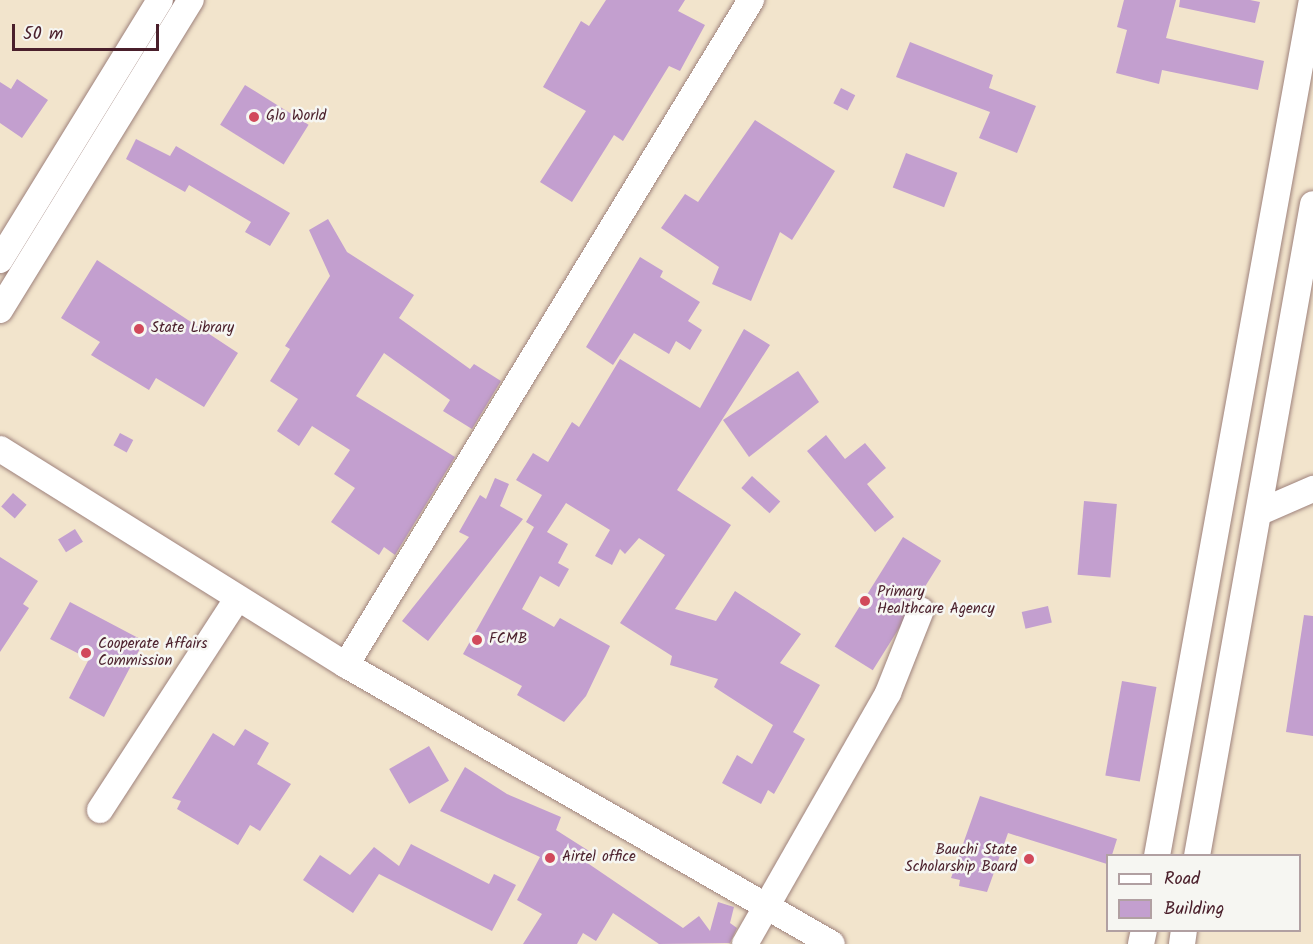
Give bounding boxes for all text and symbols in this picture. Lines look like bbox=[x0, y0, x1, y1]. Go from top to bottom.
scale bar bbox=[15, 12, 162, 50]
text: 50 m bbox=[23, 20, 63, 49]
place label: Glo World bbox=[266, 108, 326, 126]
marker: Glo World bbox=[247, 110, 261, 124]
place label: State Library bbox=[151, 320, 234, 338]
marker: State Library bbox=[132, 322, 146, 336]
place label: Primary Healthcare Agency bbox=[877, 583, 994, 618]
marker: Primary Healthcare Agency bbox=[858, 594, 872, 608]
place label: FCMB bbox=[489, 631, 527, 649]
marker: FCMB bbox=[470, 633, 484, 647]
place label: Cooperate Affairs Commission bbox=[98, 635, 207, 670]
marker: Cooperate Affairs Commission bbox=[79, 646, 93, 660]
place label: Bauchi State Scholarship Board bbox=[905, 841, 1017, 876]
place label: Airtel office bbox=[562, 849, 636, 867]
marker: Airtel office bbox=[543, 851, 557, 865]
marker: Bauchi State Scholarship Board bbox=[1022, 852, 1036, 866]
legend bbox=[1106, 854, 1301, 932]
text: Road bbox=[1164, 865, 1200, 894]
text: Building bbox=[1164, 895, 1224, 924]

